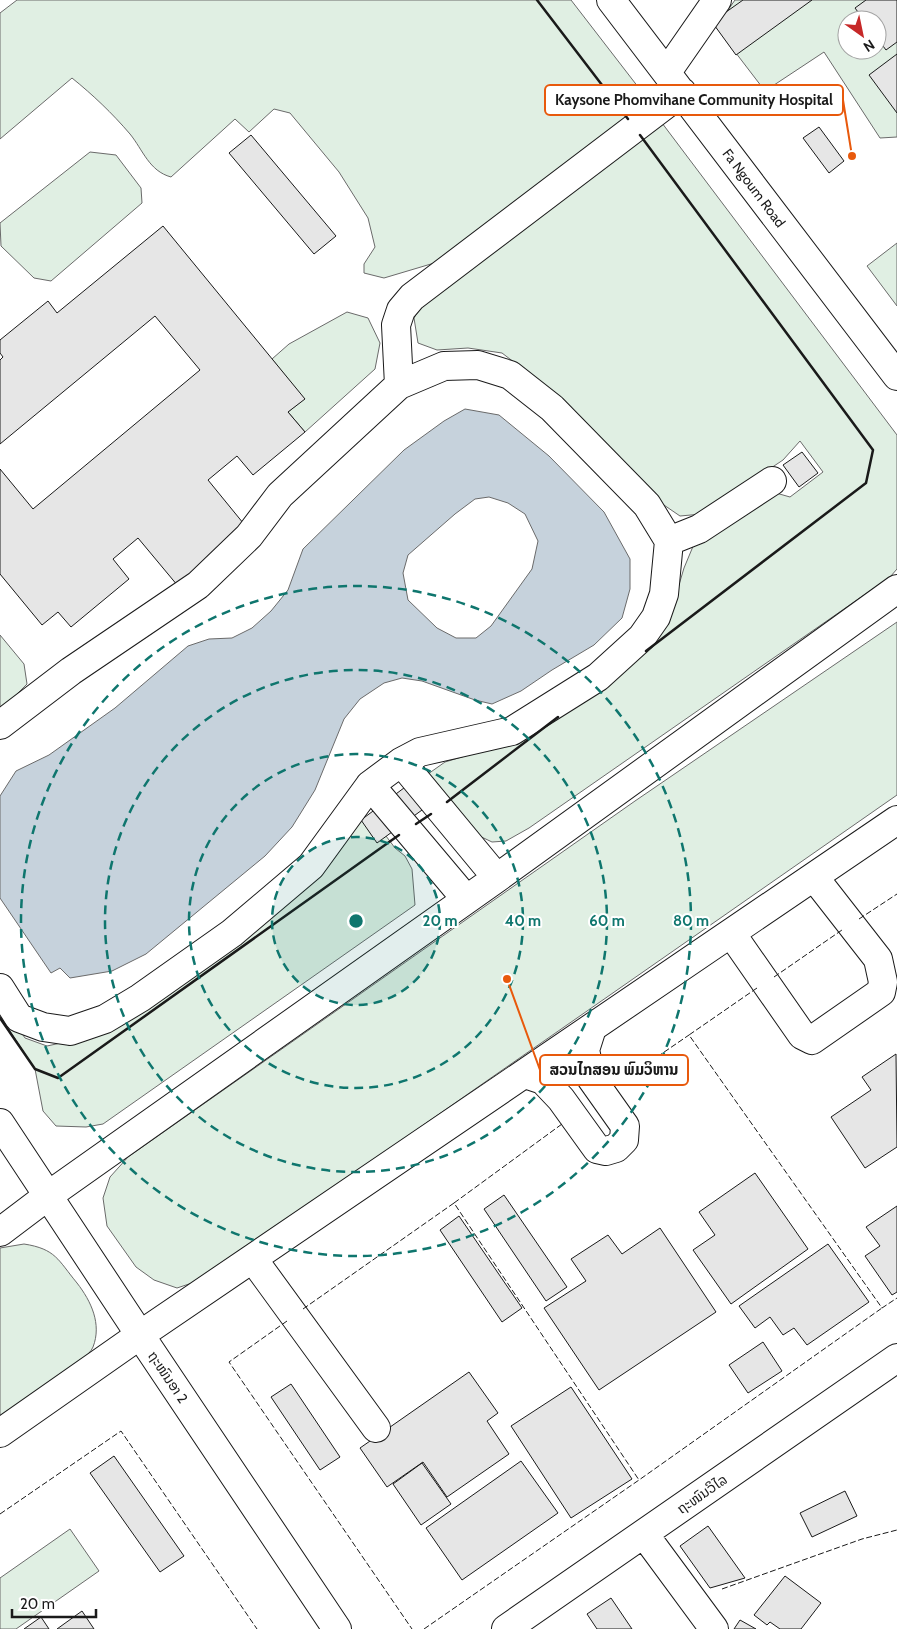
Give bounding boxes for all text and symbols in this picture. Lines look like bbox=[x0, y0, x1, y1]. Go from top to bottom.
north arrow bbox=[837, 10, 887, 60]
text: N bbox=[860, 36, 878, 56]
callout: Kaysone Phomvihane Community Hospital bbox=[545, 85, 843, 115]
text: Kaysone Phomvihane Community Hospital bbox=[555, 91, 833, 109]
street label: Fa Ngoum Road bbox=[719, 145, 789, 231]
centre of rings bbox=[347, 912, 365, 930]
text: 20 m bbox=[423, 912, 457, 930]
text: 40 m bbox=[505, 912, 541, 930]
text: 60 m bbox=[589, 912, 625, 930]
text: 80 m bbox=[673, 912, 709, 930]
callout: ສວນໄກສອນ ພົມວິຫານ bbox=[540, 1055, 688, 1085]
text: ສວນໄກສອນ ພົມວິຫານ bbox=[550, 1060, 678, 1079]
street label: ຖະໜົນອາ 2 bbox=[144, 1347, 192, 1407]
street label: ຖະໜົນວິໄລ bbox=[673, 1470, 731, 1518]
scale bar bbox=[12, 1586, 96, 1618]
text: 20 m bbox=[20, 1595, 55, 1613]

